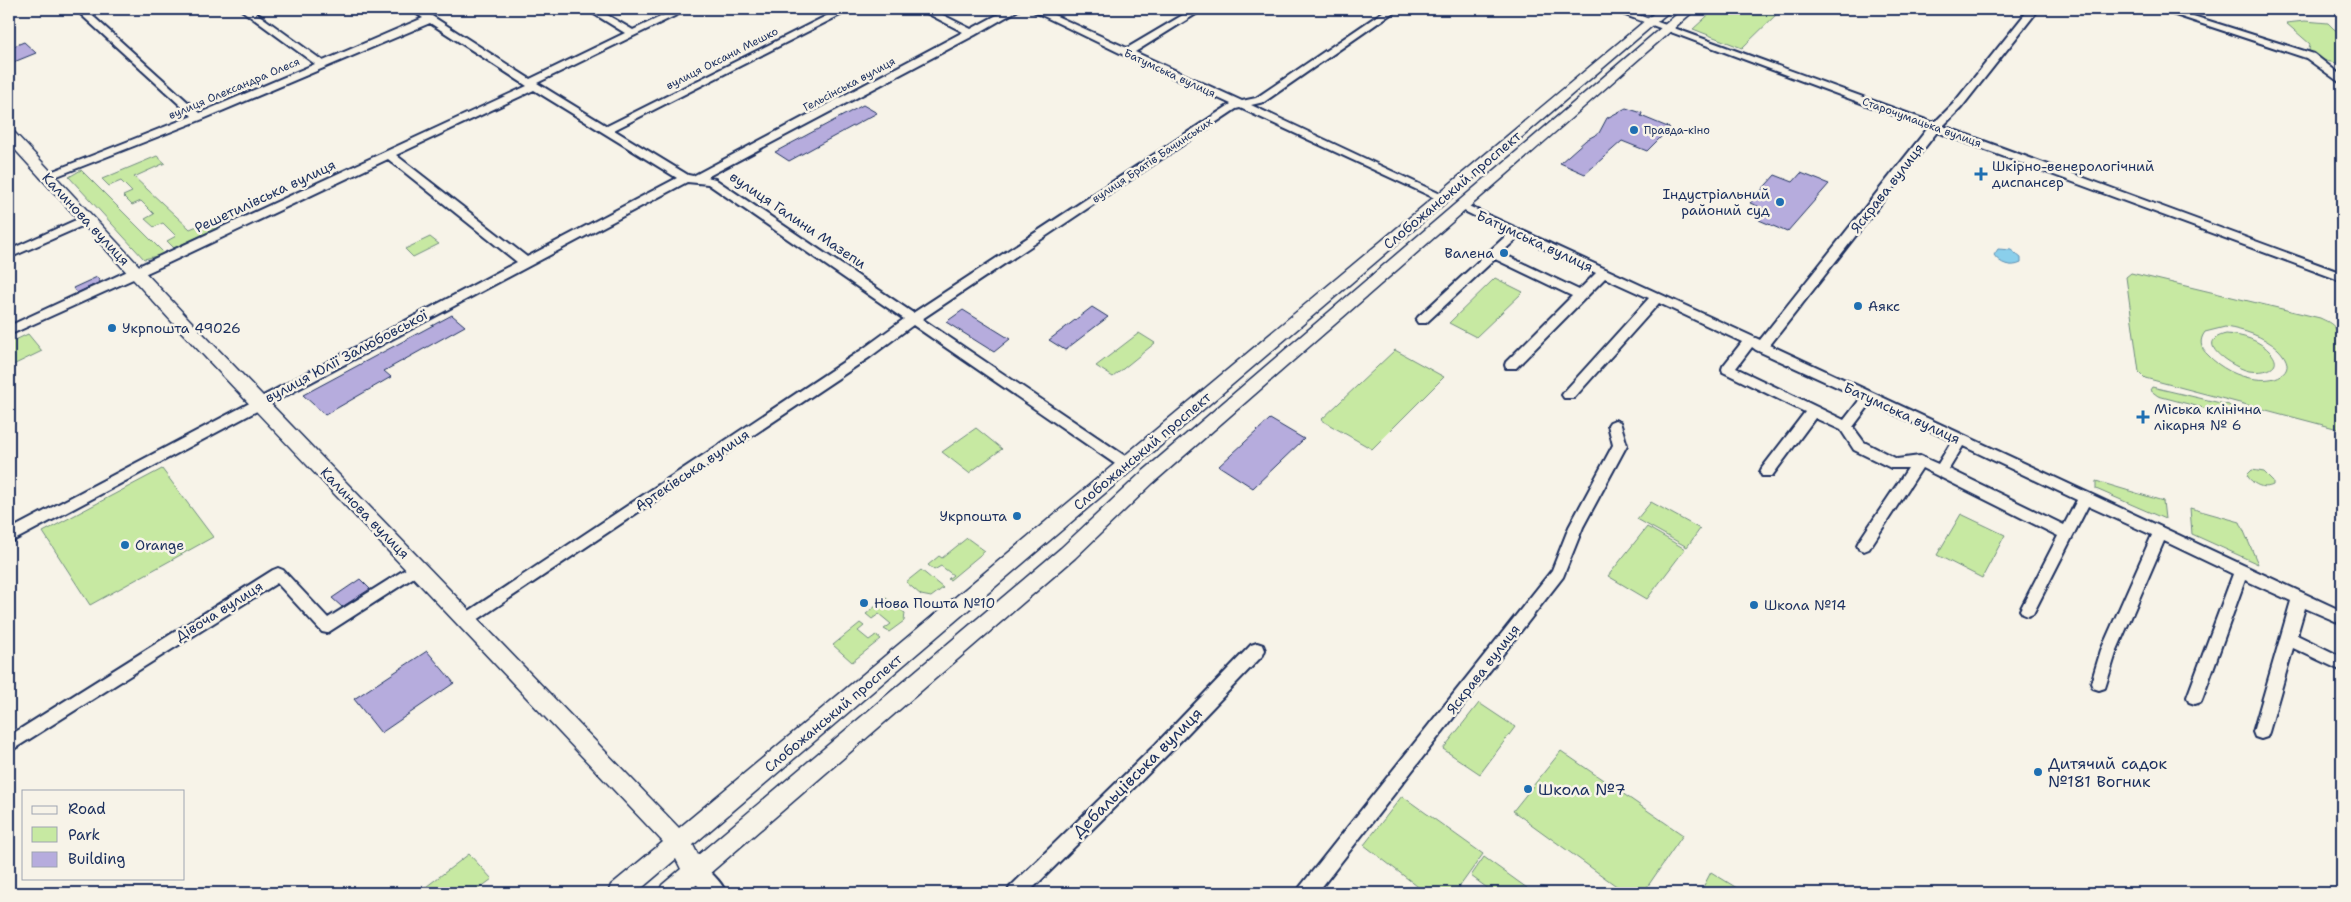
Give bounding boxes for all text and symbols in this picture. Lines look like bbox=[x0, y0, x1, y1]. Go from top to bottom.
street label: вулиця Оксани Мешко bbox=[664, 23, 781, 93]
street label: Батумська вулиця bbox=[1122, 46, 1218, 101]
street label: вулиця Олександра Олеся bbox=[166, 54, 302, 123]
street label: Гельсінська вулиця bbox=[801, 54, 898, 115]
street label: Старочумацька вулиця bbox=[1860, 94, 1983, 151]
street label: вулиця Братів Бачинських bbox=[1089, 114, 1216, 206]
place label: Правда-кіно bbox=[1644, 123, 1710, 138]
marker: Правда-кіно bbox=[1628, 124, 1640, 136]
street label: Слобожанський проспект bbox=[1379, 126, 1525, 253]
street label: Яскрава вулиця bbox=[1846, 140, 1928, 236]
street label: Решетилівська вулиця bbox=[192, 155, 338, 237]
place label: Шкірно-венерологічний диспансер bbox=[1992, 157, 2154, 191]
marker: Шкірно-венерологічний диспансер bbox=[1974, 167, 1988, 181]
street label: вулиця Галини Мазепи bbox=[726, 168, 870, 272]
street label: Калинова вулиця bbox=[38, 169, 134, 269]
place label: Індустріальний районий суд bbox=[1663, 185, 1770, 219]
marker: Індустріальний районий суд bbox=[1774, 196, 1786, 208]
street label: Батумська вулиця bbox=[1474, 206, 1596, 276]
place label: Валена bbox=[1445, 244, 1494, 262]
marker: Валена bbox=[1498, 247, 1510, 259]
place label: Аякс bbox=[1868, 297, 1900, 315]
marker: Аякс bbox=[1852, 300, 1864, 312]
street label: вулиця Юлії Залюбовської bbox=[262, 305, 431, 407]
place label: Укрпошта 49026 bbox=[122, 319, 241, 337]
marker: Укрпошта 49026 bbox=[106, 322, 118, 334]
street label: Батумська вулиця bbox=[1841, 378, 1963, 448]
street label: Слобожанський проспект bbox=[1069, 387, 1215, 514]
place label: Міська клінічна лікарня № 6 bbox=[2154, 400, 2262, 434]
marker: Міська клінічна лікарня № 6 bbox=[2136, 410, 2150, 424]
street label: Артеківська вулиця bbox=[631, 425, 753, 515]
street label: Калинова вулиця bbox=[317, 463, 413, 563]
place label: Укрпошта bbox=[940, 507, 1007, 525]
marker: Укрпошта bbox=[1011, 510, 1023, 522]
place label: Orange bbox=[135, 536, 184, 554]
marker: Orange bbox=[119, 539, 131, 551]
street label: Дівоча вулиця bbox=[172, 577, 266, 645]
place label: Нова Пошта №10 bbox=[874, 594, 995, 612]
place label: Школа №14 bbox=[1764, 596, 1846, 614]
marker: Нова Пошта №10 bbox=[858, 597, 870, 609]
marker: Школа №14 bbox=[1748, 599, 1760, 611]
street label: Яскрава вулиця bbox=[1442, 621, 1524, 717]
street label: Слобожанський проспект bbox=[760, 649, 906, 776]
street label: Дебальцівська вулиця bbox=[1068, 703, 1207, 842]
place label: Дитячий садок №181 Вогник bbox=[2048, 753, 2167, 792]
marker: Дитячий садок №181 Вогник bbox=[2032, 766, 2044, 778]
place label: Школа №7 bbox=[1538, 779, 1626, 800]
marker: Школа №7 bbox=[1522, 783, 1534, 795]
legend bbox=[22, 790, 185, 880]
text: Road bbox=[68, 799, 106, 819]
text: Park bbox=[68, 825, 100, 845]
text: Building bbox=[68, 849, 125, 869]

